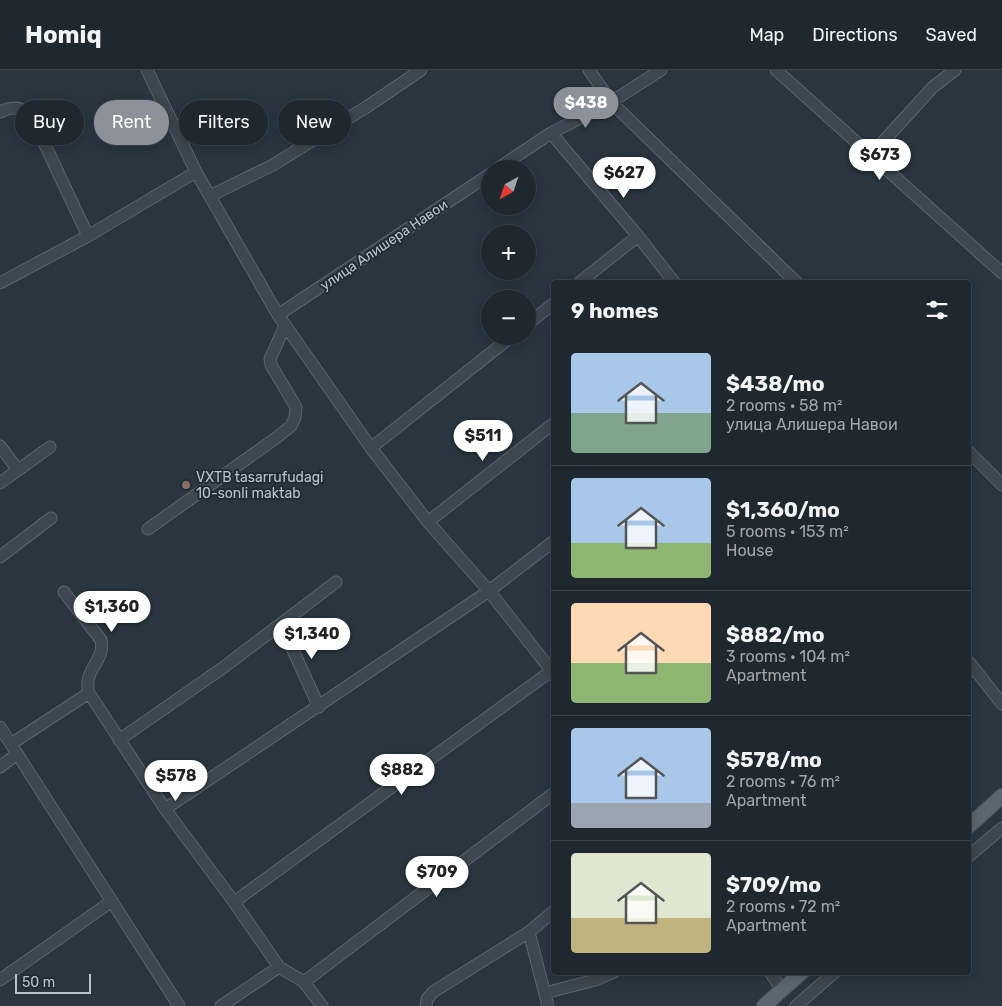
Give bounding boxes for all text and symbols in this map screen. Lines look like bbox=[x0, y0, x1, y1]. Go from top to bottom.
text: Homiq bbox=[25, 21, 102, 49]
text: Map bbox=[749, 24, 784, 46]
text: Directions bbox=[812, 24, 898, 46]
text: Saved bbox=[926, 24, 977, 46]
pin: $438 bbox=[556, 87, 616, 129]
text: $438 bbox=[565, 93, 608, 112]
chip: Buy bbox=[15, 100, 84, 145]
chip: Rent bbox=[94, 100, 169, 145]
chip: Filters bbox=[179, 100, 268, 145]
chip: New bbox=[278, 100, 351, 145]
pin: $673 bbox=[850, 138, 910, 181]
text: $673 bbox=[860, 145, 900, 164]
pin: $627 bbox=[594, 156, 654, 199]
north arrow bbox=[481, 160, 536, 215]
map controls bbox=[481, 160, 536, 345]
text: $627 bbox=[604, 163, 644, 182]
street label: улица Алишера Навои bbox=[317, 196, 451, 294]
button: + bbox=[481, 225, 536, 280]
button: − bbox=[481, 290, 536, 345]
icon: filters bbox=[923, 296, 951, 324]
text: 9 homes bbox=[571, 298, 659, 323]
text: $438/mo bbox=[726, 371, 825, 396]
icon: home bbox=[611, 373, 671, 433]
text: 2 rooms · 58 m² bbox=[726, 396, 842, 415]
text: улица Алишера Навои bbox=[726, 415, 898, 434]
pin: $511 bbox=[453, 420, 513, 462]
text: $511 bbox=[465, 426, 501, 445]
place label: VXTB tasarrufudagi 10-sonli maktab bbox=[196, 469, 323, 502]
marker: VXTB tasarrufudagi 10-sonli maktab bbox=[180, 479, 192, 491]
text: $1,360/mo bbox=[726, 497, 840, 522]
icon: home bbox=[611, 498, 671, 558]
text: 5 rooms · 153 m² bbox=[726, 522, 849, 541]
text: House bbox=[726, 541, 773, 560]
pin: $1,360 bbox=[71, 590, 153, 633]
text: $1,360 bbox=[85, 597, 139, 616]
pin: $1,340 bbox=[271, 618, 353, 660]
text: $882/mo bbox=[726, 622, 825, 647]
icon: home bbox=[611, 623, 671, 683]
text: $1,340 bbox=[284, 624, 340, 643]
text: 3 rooms · 104 m² bbox=[726, 647, 850, 666]
text: Apartment bbox=[726, 666, 806, 685]
text: $578/mo bbox=[726, 747, 822, 772]
icon: home bbox=[611, 748, 671, 808]
pin: $882 bbox=[372, 754, 432, 796]
pin: $578 bbox=[146, 760, 206, 802]
text: $882 bbox=[381, 760, 423, 779]
text: $578 bbox=[155, 766, 197, 785]
text: 2 rooms · 76 m² bbox=[726, 772, 840, 791]
text: Apartment bbox=[726, 791, 806, 810]
pin: $709 bbox=[407, 856, 467, 898]
text: $709 bbox=[417, 862, 458, 881]
text: $709/mo bbox=[726, 872, 821, 897]
icon: home bbox=[611, 873, 671, 933]
text: 2 rooms · 72 m² bbox=[726, 897, 840, 916]
text: Apartment bbox=[726, 916, 806, 935]
scale bar bbox=[15, 971, 91, 994]
text: 50 m bbox=[22, 974, 55, 991]

